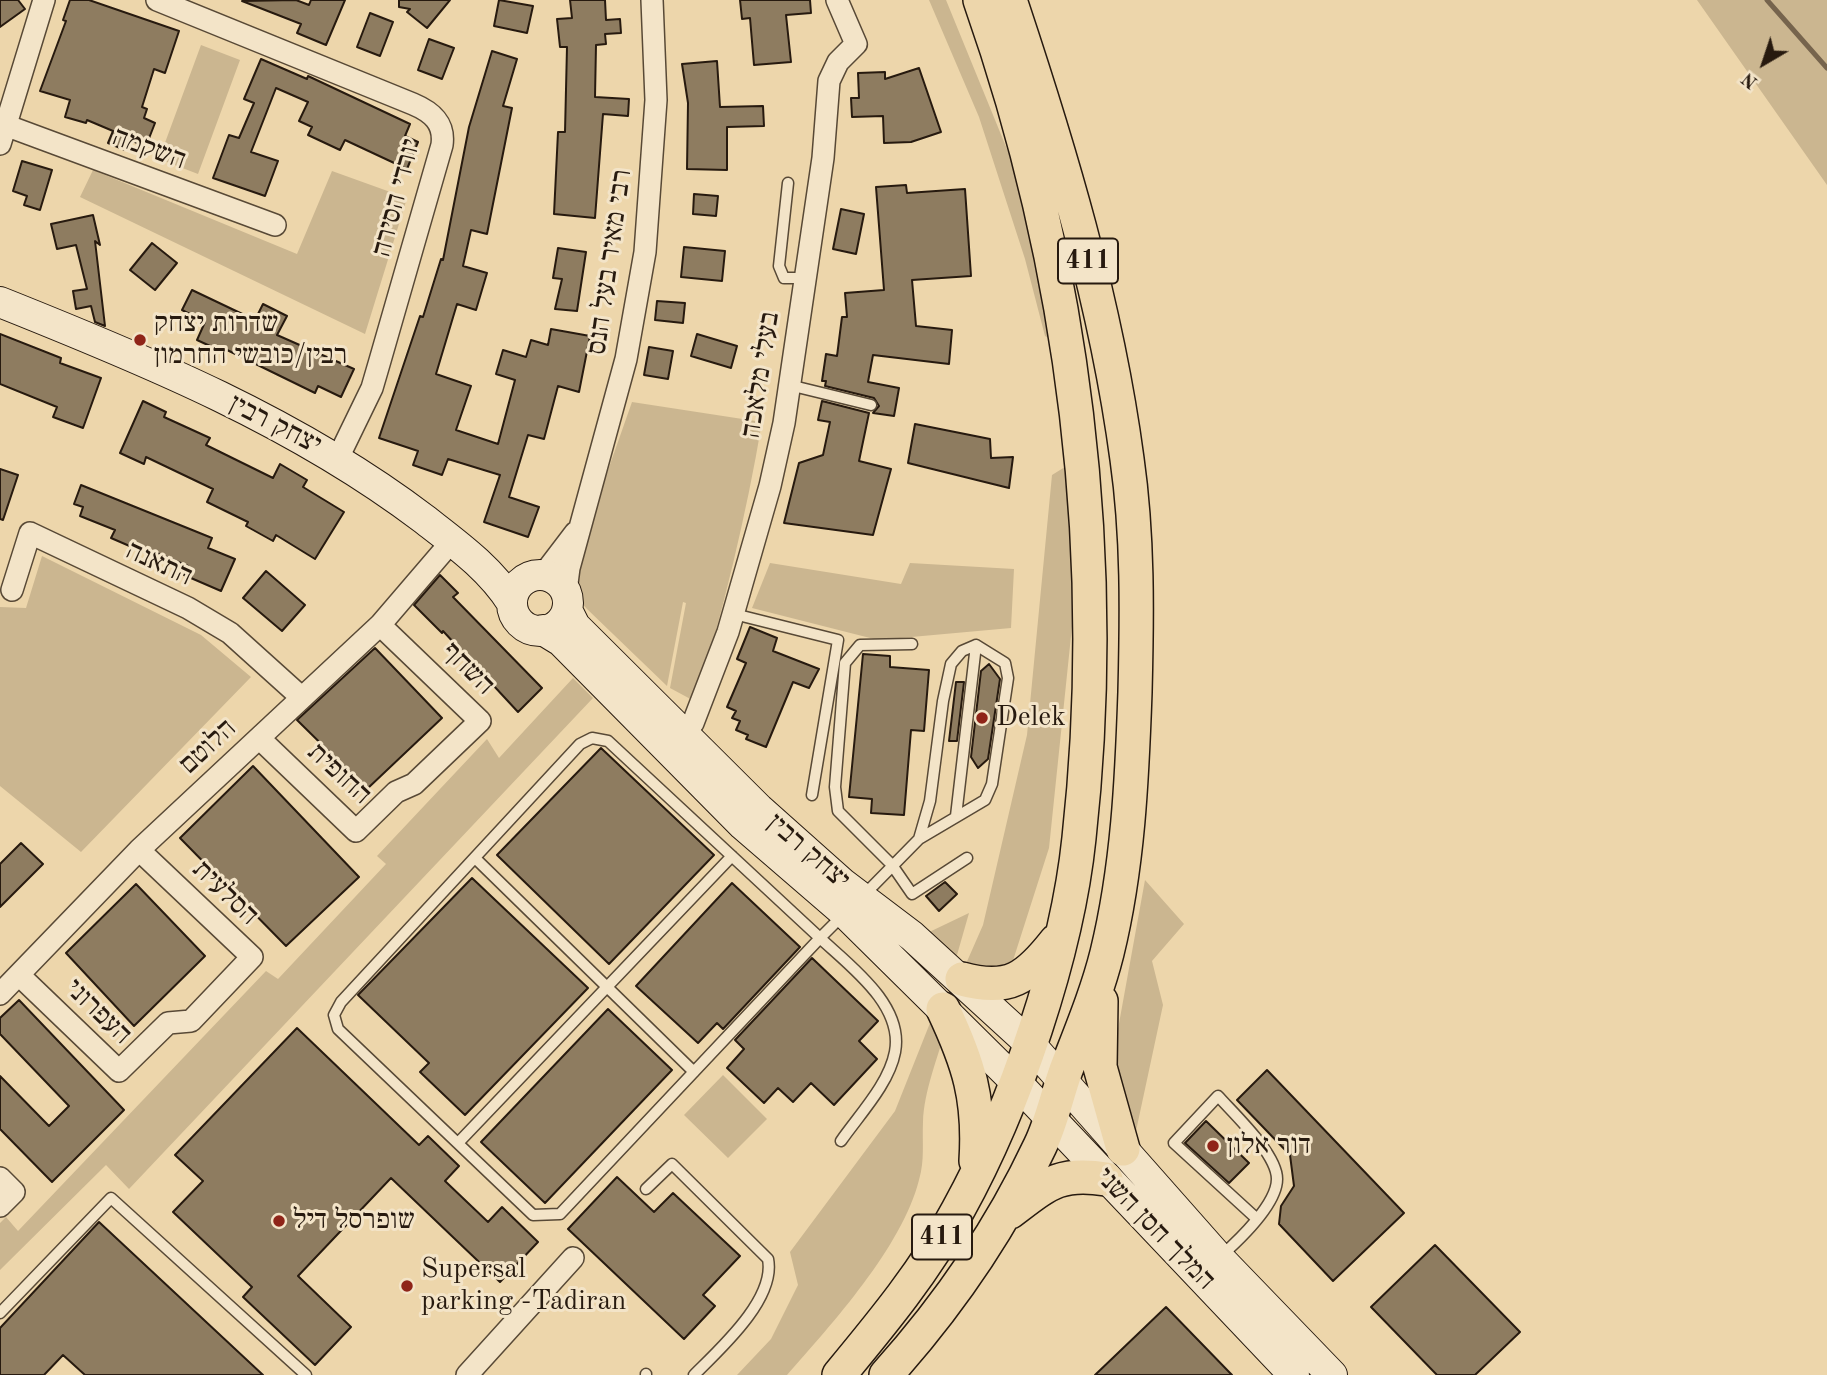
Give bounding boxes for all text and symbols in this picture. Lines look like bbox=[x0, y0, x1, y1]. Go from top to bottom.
north arrow bbox=[1729, 28, 1799, 98]
text: N bbox=[1739, 68, 1762, 92]
street label: השקמה bbox=[108, 120, 190, 178]
street label: יורדי הסירה bbox=[365, 135, 429, 261]
street label: רבי מאיר בעל הנס bbox=[580, 167, 640, 357]
road number: 411 bbox=[1058, 238, 1118, 284]
place label: שדרות יצחק רבין/כובשי החרמון bbox=[154, 307, 347, 373]
street label: בעלי מלאכה bbox=[734, 309, 788, 441]
marker: שדרות יצחק רבין/כובשי החרמון bbox=[132, 332, 148, 348]
street label: יצחק רבין bbox=[223, 388, 327, 462]
street label: התאנה bbox=[120, 534, 198, 594]
street label: השחף bbox=[435, 636, 501, 702]
place label: Delek bbox=[996, 701, 1066, 735]
marker: Delek bbox=[974, 710, 990, 726]
street label: הלוטם bbox=[172, 712, 244, 782]
street label: החופית bbox=[300, 736, 378, 812]
street label: יצחק רבין bbox=[760, 807, 856, 897]
street label: הסלעית bbox=[185, 853, 265, 933]
street label: העפרוני bbox=[58, 972, 138, 1052]
place label: דור אלון bbox=[1227, 1129, 1311, 1163]
marker: דור אלון bbox=[1205, 1138, 1221, 1154]
street label: המלך חסן השני bbox=[1088, 1161, 1222, 1297]
place label: שופרסל דיל bbox=[293, 1204, 415, 1238]
marker: שופרסל דיל bbox=[271, 1213, 287, 1229]
road number: 411 bbox=[912, 1214, 972, 1260]
place label: Supersal parking -Tadiran bbox=[421, 1253, 626, 1319]
marker: Supersal parking -Tadiran bbox=[399, 1278, 415, 1294]

